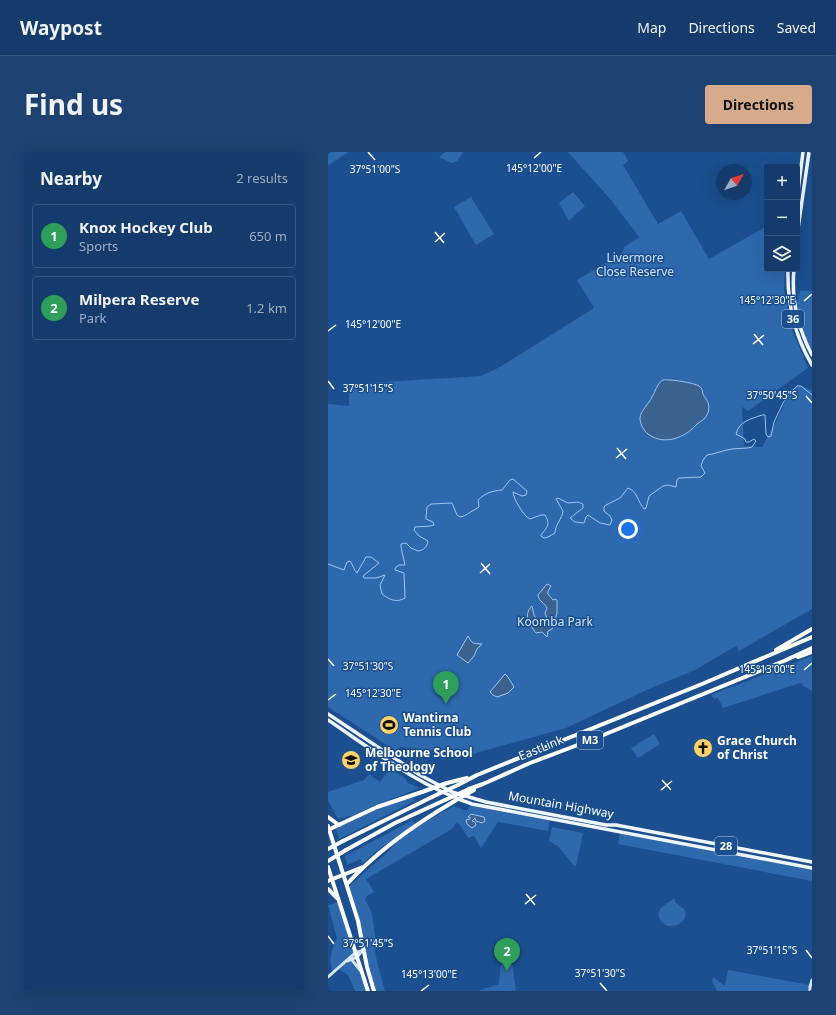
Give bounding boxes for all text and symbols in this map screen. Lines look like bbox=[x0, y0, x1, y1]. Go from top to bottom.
text: Waypost bbox=[20, 15, 102, 41]
text: Map bbox=[637, 18, 666, 37]
text: Directions bbox=[688, 18, 755, 37]
text: Saved bbox=[777, 18, 816, 37]
text: Find us bbox=[24, 85, 123, 123]
button: Directions bbox=[705, 85, 812, 124]
text: 145°12'00"E bbox=[506, 161, 562, 175]
text: 37°51'00"S bbox=[350, 162, 401, 176]
north arrow bbox=[716, 164, 752, 200]
map controls bbox=[764, 164, 800, 272]
button: + bbox=[764, 164, 800, 200]
text: Nearby bbox=[40, 167, 102, 190]
text: 2 results bbox=[236, 169, 288, 187]
button: − bbox=[764, 200, 800, 236]
text: Knox Hockey Club bbox=[79, 217, 213, 237]
text: 1 bbox=[50, 227, 58, 245]
text: 650 m bbox=[249, 227, 287, 245]
button: layers bbox=[764, 236, 800, 272]
text: Sports bbox=[79, 237, 118, 255]
park label: Livermore Close Reserve bbox=[596, 249, 674, 280]
text: Milpera Reserve bbox=[79, 289, 199, 309]
text: 145°12'30"E bbox=[739, 293, 795, 307]
text: 2 bbox=[50, 299, 58, 317]
text: 1.2 km bbox=[246, 299, 287, 317]
text: Park bbox=[79, 309, 106, 327]
road number: 36 bbox=[782, 310, 804, 328]
text: 145°12'00"E bbox=[345, 317, 401, 331]
text: 37°51'15"S bbox=[343, 381, 394, 395]
text: 37°50'45"S bbox=[747, 388, 798, 402]
your location bbox=[618, 519, 638, 539]
park label: Koomba Park bbox=[517, 613, 593, 630]
text: 37°51'30"S bbox=[343, 659, 394, 673]
text: 145°13'00"E bbox=[739, 662, 795, 676]
pin: 1 bbox=[433, 671, 459, 704]
text: 145°12'30"E bbox=[345, 686, 401, 700]
place label: Wantirna Tennis Club bbox=[403, 709, 472, 740]
sports icon: Wantirna Tennis Club bbox=[378, 714, 400, 736]
street label: EastLink bbox=[516, 731, 566, 764]
road number: M3 bbox=[577, 731, 603, 749]
place label: Grace Church of Christ bbox=[717, 732, 797, 763]
church icon: Grace Church of Christ bbox=[692, 737, 714, 759]
place label: Melbourne School of Theology bbox=[365, 744, 473, 775]
school or university icon: Melbourne School of Theology bbox=[340, 749, 362, 771]
street label: Mountain Highway bbox=[507, 787, 616, 822]
road number: 28 bbox=[715, 837, 737, 855]
text: 37°51'45"S bbox=[343, 936, 394, 950]
pin: 2 bbox=[494, 938, 520, 971]
text: 37°51'15"S bbox=[747, 943, 798, 957]
text: 37°51'30"S bbox=[575, 966, 626, 980]
text: 145°13'00"E bbox=[401, 967, 457, 981]

